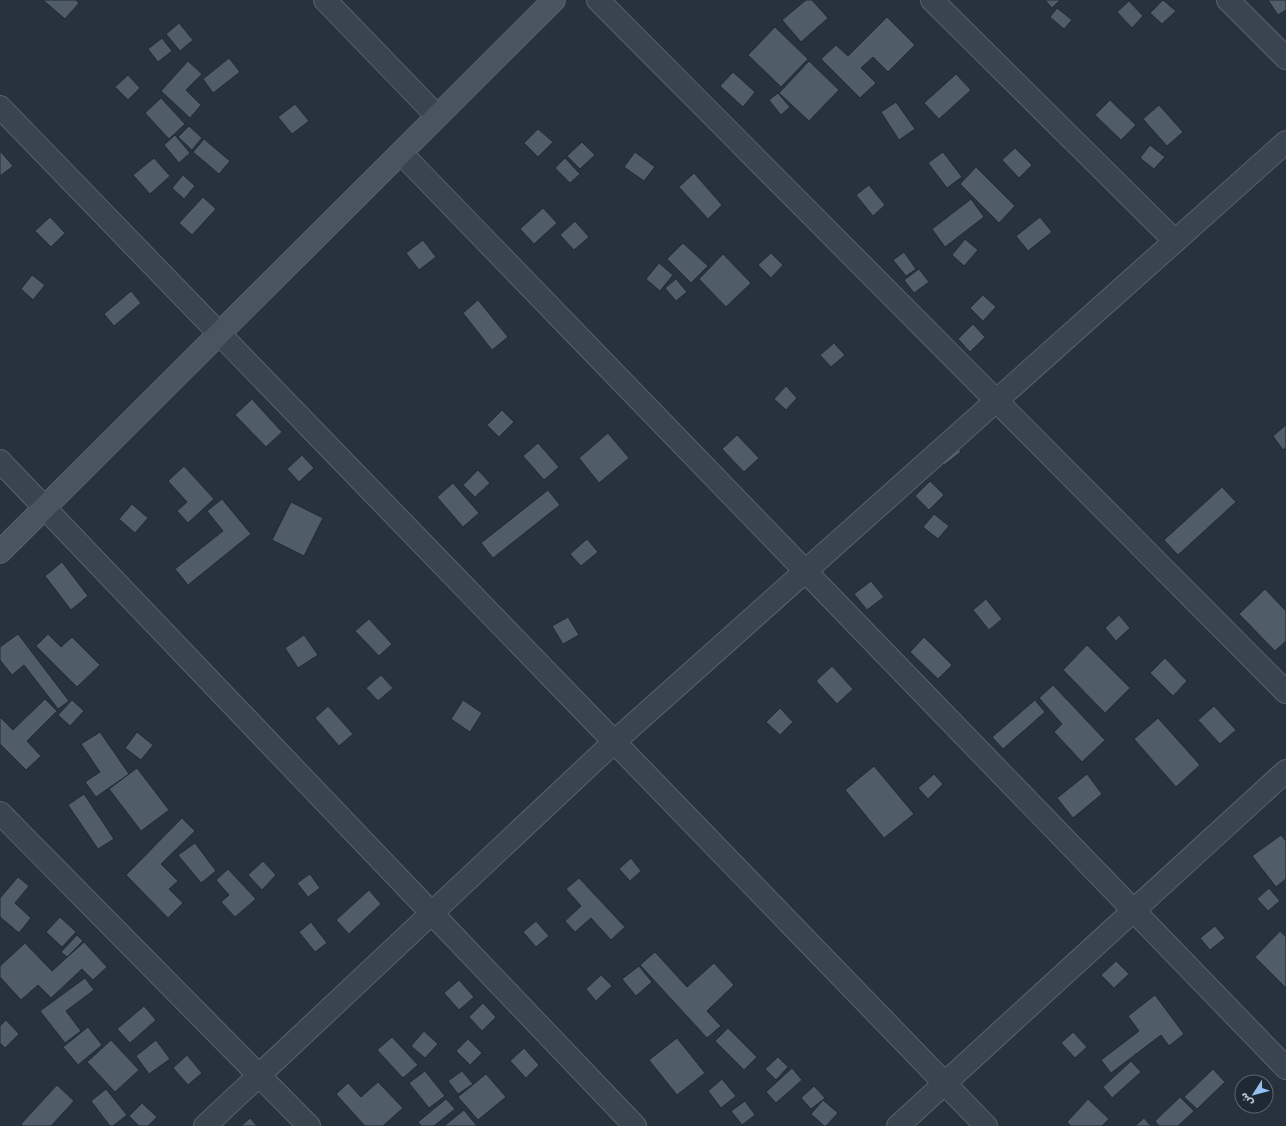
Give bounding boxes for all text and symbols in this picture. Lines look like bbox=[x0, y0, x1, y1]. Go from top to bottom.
north arrow bbox=[1234, 1074, 1274, 1114]
text: ش bbox=[1237, 1090, 1256, 1110]

